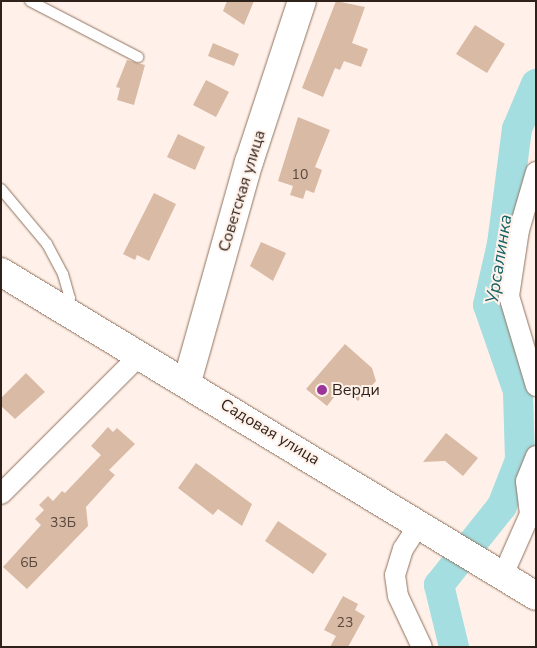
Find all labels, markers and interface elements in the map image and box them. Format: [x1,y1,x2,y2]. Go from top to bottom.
street label: Советская улица [214,128,270,254]
house number: 10 [292,167,308,183]
water label: Урсалинка [481,213,517,305]
place label: Верди [332,380,380,400]
marker: Верди [316,384,328,396]
street label: Садовая улица [217,395,323,469]
house number: 33Б [50,515,76,531]
house number: 6Б [20,555,38,571]
house number: 23 [337,615,353,631]

